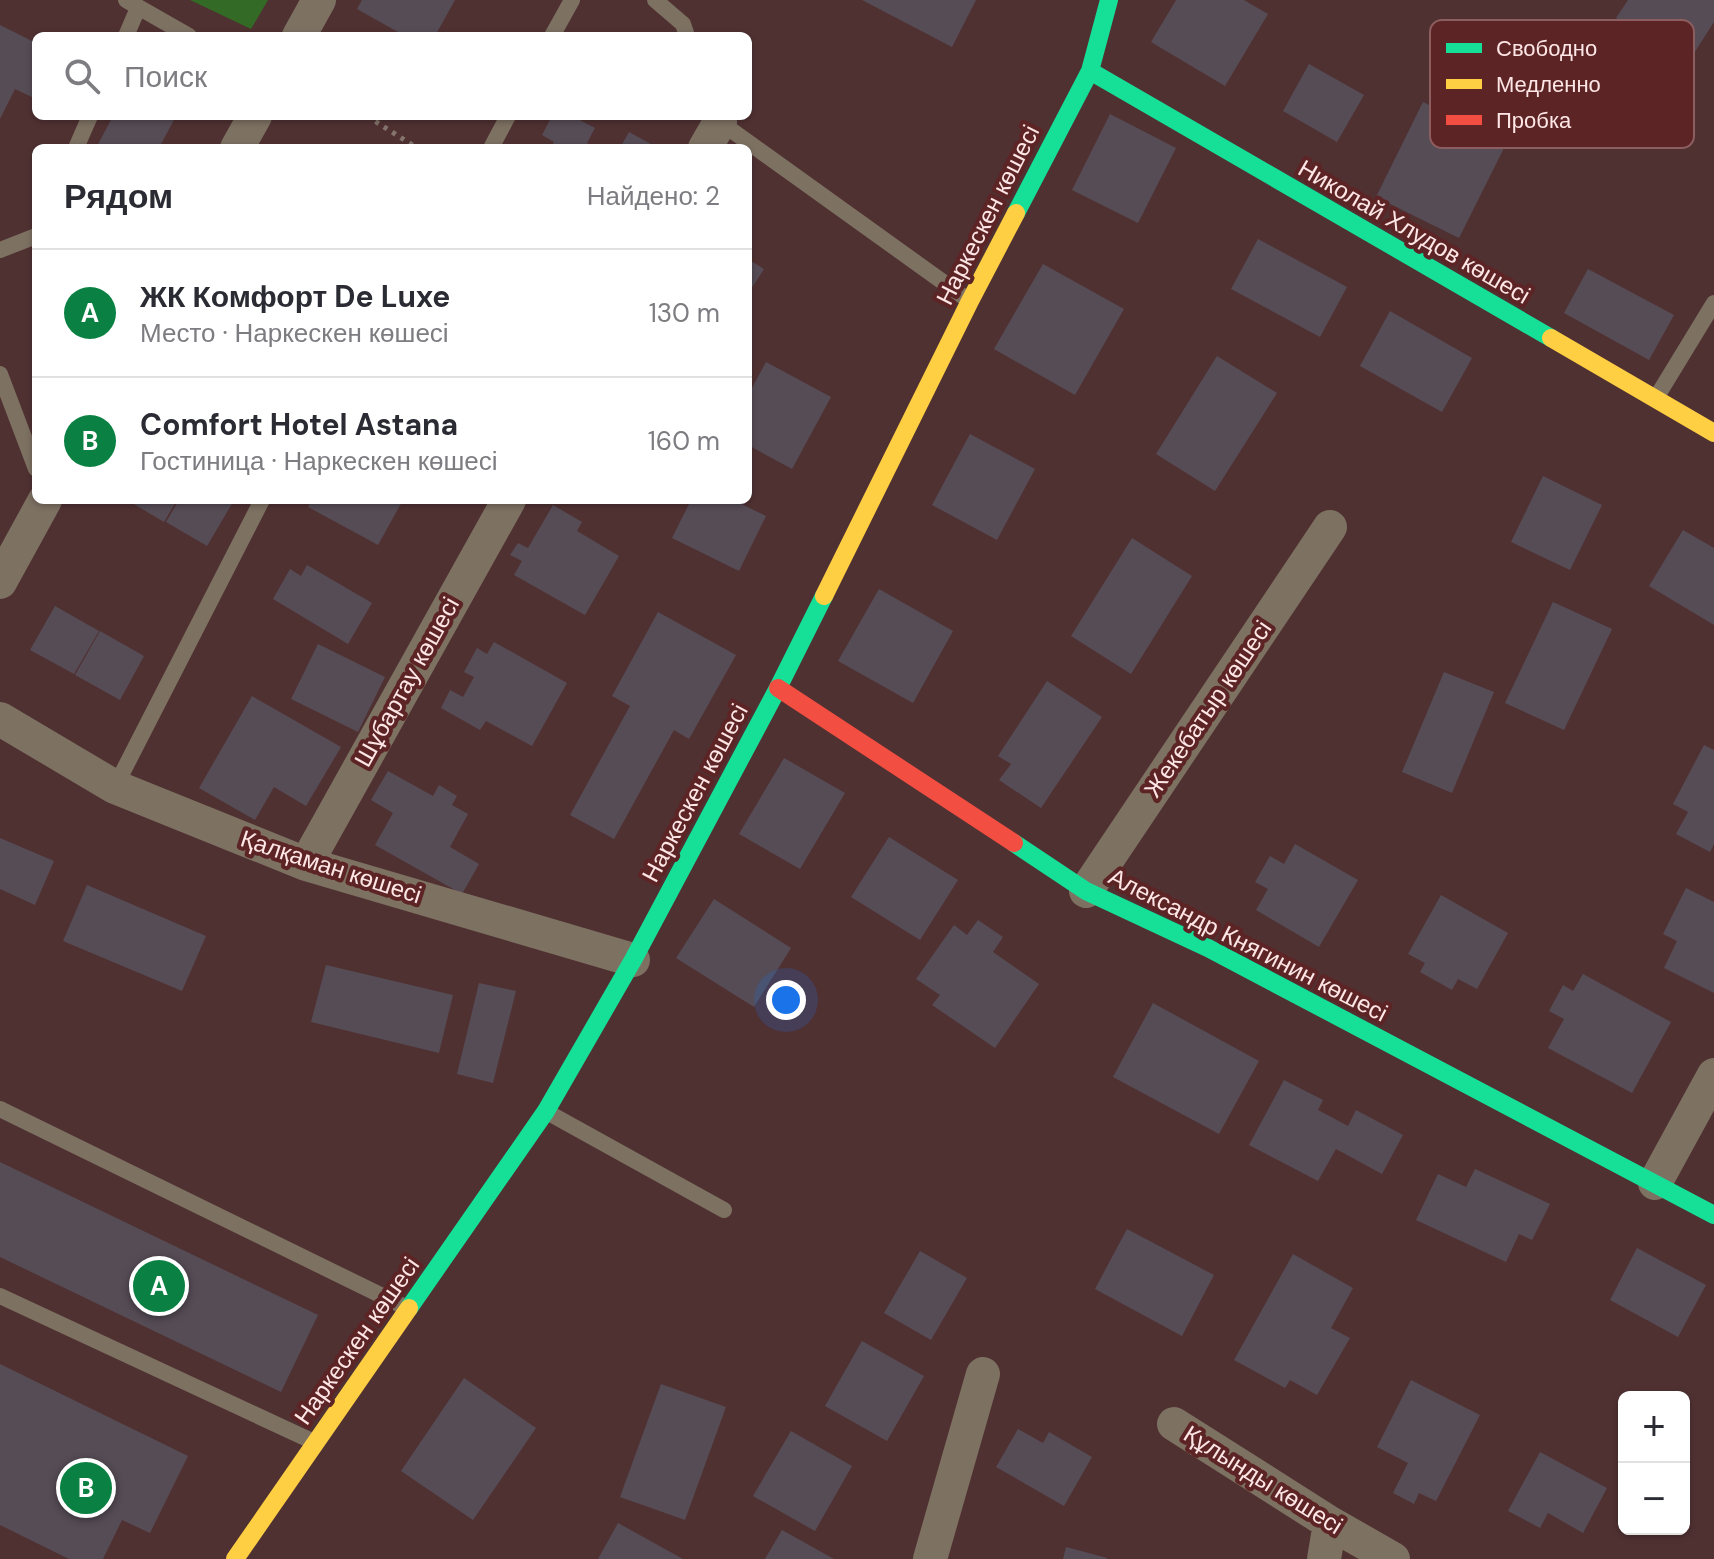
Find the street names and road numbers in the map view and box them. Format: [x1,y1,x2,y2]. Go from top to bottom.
street label: Наркескен көшесі [929,120,1046,310]
street label: Николай Хлудов көшесі [1293,152,1536,311]
street label: Шұбартау көшесі [347,591,466,772]
street label: Жекебатыр көшесі [1137,614,1278,803]
street label: Наркескен көшесі [634,698,755,887]
street label: Қалқаман көшесі [237,823,426,910]
street label: Александр Княгинин көшесі [1104,861,1393,1028]
street label: Наркескен көшесі [287,1251,426,1431]
street label: Құлынды көшесі [1178,1418,1349,1541]

